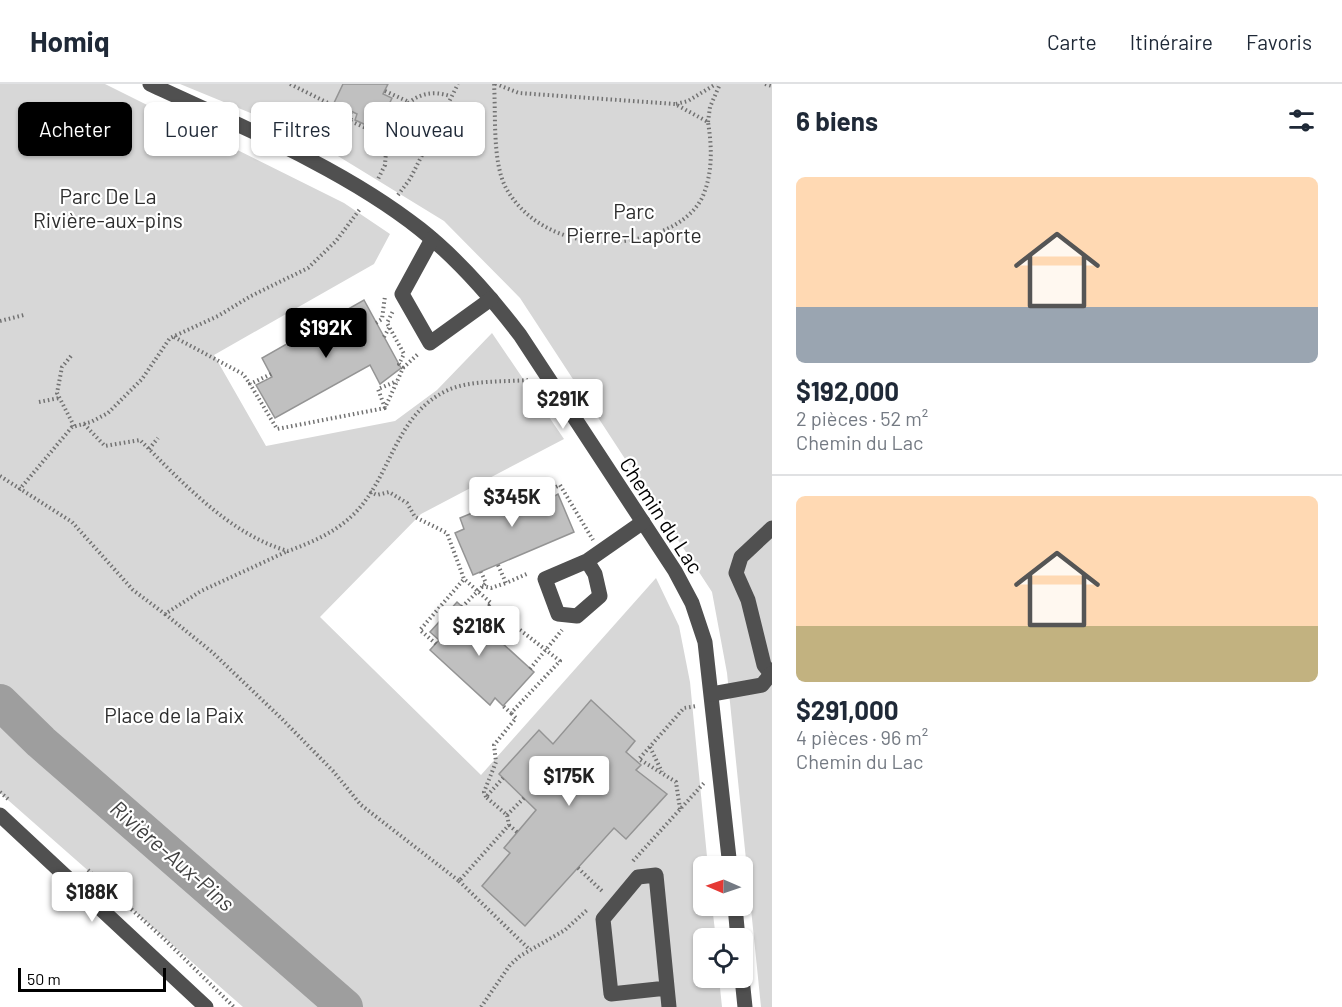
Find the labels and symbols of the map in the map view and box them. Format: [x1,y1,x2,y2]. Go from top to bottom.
park label: Parc De La Rivière-aux-pins [33,183,183,232]
park label: Parc Pierre-Laporte [566,198,702,247]
pin: $192K [284,308,368,359]
pin: $291K [521,379,605,430]
street label: Chemin du Lac [615,452,709,578]
pin: $345K [470,477,554,528]
pin: $218K [437,606,521,657]
park label: Place de la Paix [104,702,244,727]
pin: $175K [527,756,611,807]
water label: Rivière-Aux-Pins [106,794,240,916]
north arrow [693,856,753,916]
pin: $188K [50,872,134,923]
scale bar [18,965,166,992]

